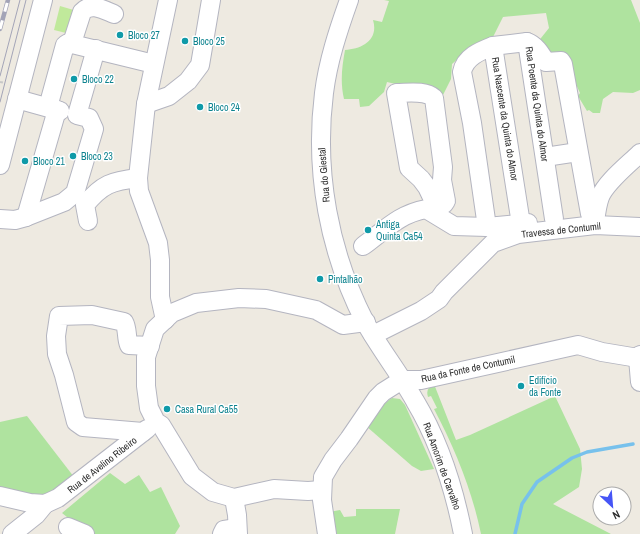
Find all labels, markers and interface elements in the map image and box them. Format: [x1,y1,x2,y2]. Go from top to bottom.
place label: Bloco 27 [128,29,160,42]
marker: Bloco 27 [115,30,125,40]
place label: Bloco 25 [193,35,225,48]
marker: Bloco 25 [180,36,190,46]
street label: Rua Poente da Quinta do Almor [522,46,552,163]
street label: Rua Nascente da Quinta do Almor [489,56,521,182]
place label: Bloco 22 [82,73,114,86]
marker: Bloco 22 [69,74,79,84]
place label: Bloco 24 [208,101,240,114]
marker: Bloco 24 [195,102,205,112]
street label: Rua do Giestal [315,147,333,203]
place label: Bloco 23 [81,150,113,163]
marker: Bloco 23 [68,151,78,161]
place label: Bloco 21 [33,155,65,168]
marker: Bloco 21 [20,156,30,166]
place label: Antiga Quinta Ca54 [375,218,423,243]
street label: Travessa de Contumil [521,219,602,241]
marker: Antiga Quinta Ca54 [363,225,373,235]
place label: Pintalhão [328,273,363,286]
marker: Pintalhão [315,274,325,284]
street label: Rua da Fonte de Contumil [420,353,516,385]
place label: Edifício da Fonte [529,374,561,399]
marker: Edifício da Fonte [516,381,526,391]
place label: Casa Rural Ca55 [175,403,238,416]
marker: Casa Rural Ca55 [162,404,172,414]
street label: Rua Amorim de Carvalho [420,421,464,512]
street label: Rua de Avelino Ribeiro [65,434,140,496]
north arrow [592,486,632,526]
text: N [610,507,622,523]

